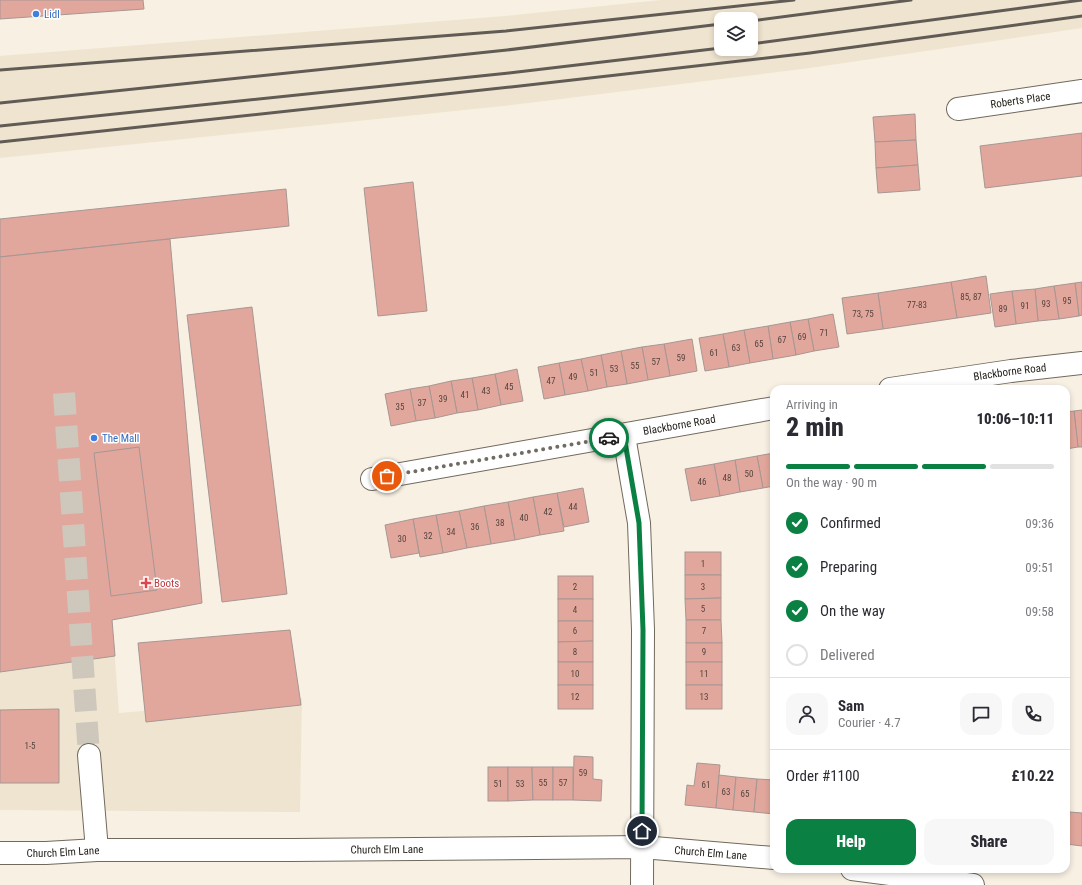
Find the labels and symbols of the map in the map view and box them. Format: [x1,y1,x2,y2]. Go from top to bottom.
place label: Lidl [44,8,60,21]
marker: Lidl [31,9,41,19]
street label: Roberts Place [989,89,1051,111]
house number: 85, 87 [960,292,982,302]
house number: 95 [1063,296,1072,306]
house number: 93 [1042,299,1050,309]
house number: 77-83 [907,300,927,310]
house number: 91 [1021,301,1029,311]
house number: 89 [999,304,1007,314]
house number: 73, 75 [852,309,874,319]
house number: 71 [820,328,828,338]
house number: 69 [798,332,806,342]
house number: 67 [778,335,787,345]
house number: 65 [755,339,764,349]
house number: 63 [732,343,740,353]
house number: 61 [710,348,718,358]
house number: 59 [677,353,685,363]
house number: 57 [652,357,661,367]
house number: 55 [631,361,640,371]
street label: Blackborne Road [972,361,1047,383]
house number: 53 [610,364,618,374]
house number: 51 [590,368,598,378]
house number: 49 [569,372,577,382]
house number: 47 [547,376,556,386]
house number: 45 [505,382,514,392]
house number: 43 [482,386,490,396]
house number: 41 [461,390,469,400]
house number: 39 [439,394,447,404]
house number: 37 [418,398,427,408]
house number: 35 [396,402,405,412]
street label: Blackborne Road [642,412,716,438]
courier [589,418,629,458]
place label: The Mall [102,432,139,445]
marker: The Mall [89,433,99,443]
pin [370,459,404,493]
house number: 50 [745,469,753,479]
house number: 48 [723,473,731,483]
house number: 46 [698,477,706,487]
house number: 44 [569,502,578,512]
house number: 42 [544,507,553,517]
house number: 40 [520,513,528,523]
house number: 38 [496,518,504,528]
house number: 36 [471,522,479,532]
house number: 34 [447,527,456,537]
house number: 32 [424,531,433,541]
house number: 30 [398,534,406,544]
house number: 1 [701,559,705,569]
place label: Boots [154,577,179,590]
marker: Boots [141,578,151,588]
house number: 2 [573,582,578,592]
house number: 3 [701,582,705,592]
house number: 5 [701,604,706,614]
house number: 4 [573,605,578,615]
house number: 6 [573,626,577,636]
house number: 7 [702,626,707,636]
house number: 8 [573,647,577,657]
house number: 9 [702,647,706,657]
house number: 10 [571,669,579,679]
house number: 11 [700,669,708,679]
house number: 12 [571,692,580,702]
house number: 13 [700,692,708,702]
house number: 1-5 [24,741,36,751]
house number: 59 [579,768,587,778]
house number: 55 [539,778,548,788]
house number: 57 [559,778,568,788]
house number: 51 [494,779,502,789]
house number: 53 [516,779,524,789]
house number: 61 [702,780,710,790]
house number: 63 [722,787,730,797]
house number: 65 [741,789,750,799]
pin [625,814,659,848]
street label: Church Elm Lane [350,842,423,856]
street label: Church Elm Lane [27,843,100,860]
street label: Church Elm Lane [674,843,748,862]

